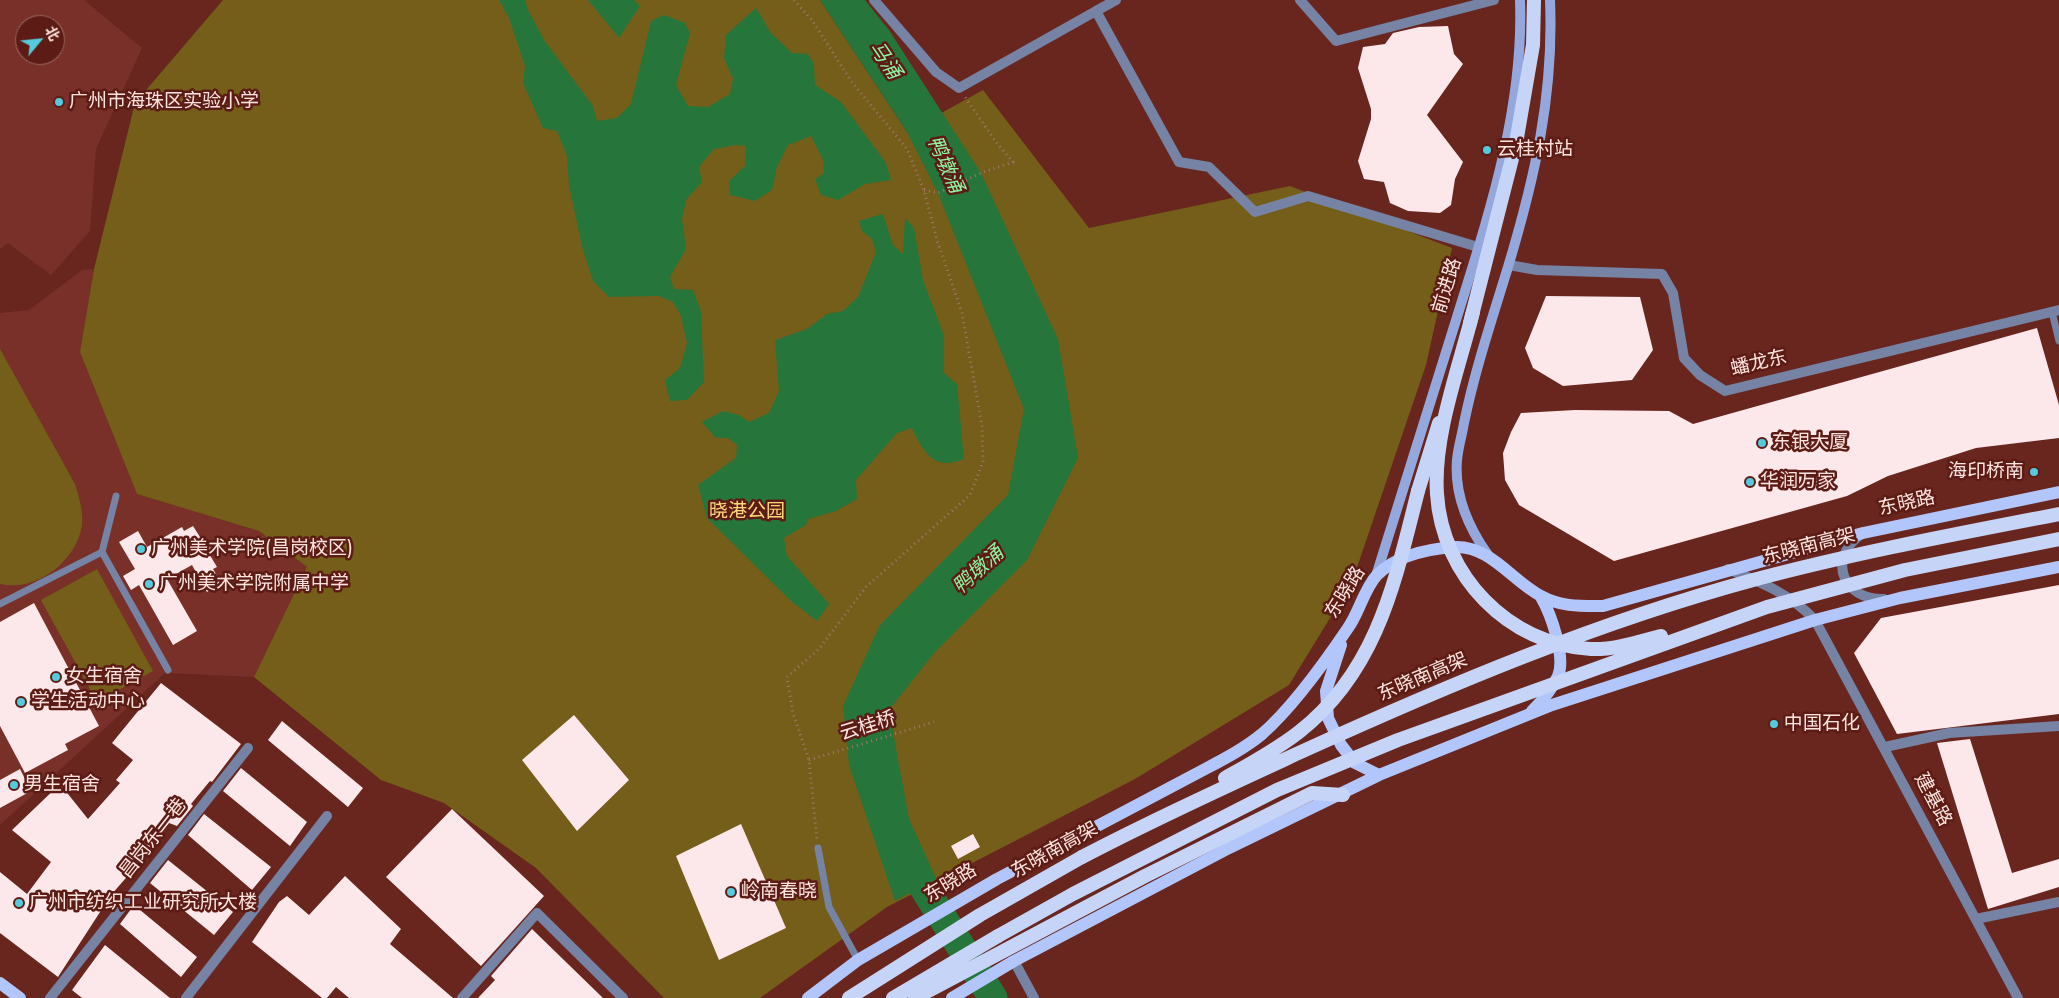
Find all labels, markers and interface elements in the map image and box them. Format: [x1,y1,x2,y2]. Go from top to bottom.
north arrow [15,15,65,65]
text: 北 [40,23,64,44]
water label: 马涌 [863,38,905,84]
place label: 广州市海珠区实验小学 [69,91,259,113]
marker: 广州市海珠区实验小学 [53,96,65,108]
water label: 鸭墩涌 [921,133,967,197]
place label: 云桂村站 [1497,139,1573,161]
marker: 云桂村站 [1481,144,1493,156]
street label: 前进路 [1429,255,1467,317]
street label: 蟠龙东 [1729,346,1789,382]
place label: 东银大厦 [1772,432,1848,454]
marker: 东银大厦 [1756,437,1768,449]
place label: 海印桥南 [1948,461,2024,483]
marker: 海印桥南 [2028,466,2040,478]
place label: 华润万家 [1760,471,1836,493]
marker: 华润万家 [1744,476,1756,488]
street label: 东晓路 [1877,487,1937,521]
park label: 晓港公园 [709,501,785,523]
street label: 东晓南高架 [1760,524,1858,570]
place label: 广州美术学院(昌岗校区) [151,538,353,560]
water label: 鸭墩涌 [949,542,1009,600]
marker: 广州美术学院(昌岗校区) [135,543,147,555]
street label: 东晓路 [1321,563,1371,623]
place label: 广州美术学院附属中学 [159,573,349,595]
marker: 广州美术学院附属中学 [143,578,155,590]
street label: 东晓南高架 [1375,649,1471,707]
place label: 女生宿舍 [66,666,142,688]
marker: 女生宿舍 [50,671,62,683]
place label: 学生活动中心 [31,691,145,713]
marker: 学生活动中心 [15,696,27,708]
street label: 云桂桥 [837,708,899,746]
place label: 中国石化 [1784,713,1860,735]
marker: 中国石化 [1768,718,1780,730]
street label: 建基路 [1909,769,1955,831]
place label: 男生宿舍 [24,774,100,796]
marker: 男生宿舍 [8,779,20,791]
street label: 昌岗东一巷 [116,795,192,883]
street label: 东晓南高架 [1008,818,1102,884]
street label: 东晓路 [921,860,981,908]
place label: 岭南春晓 [741,881,817,903]
marker: 岭南春晓 [725,886,737,898]
place label: 广州市纺织工业研究所大楼 [29,892,257,914]
marker: 广州市纺织工业研究所大楼 [13,897,25,909]

